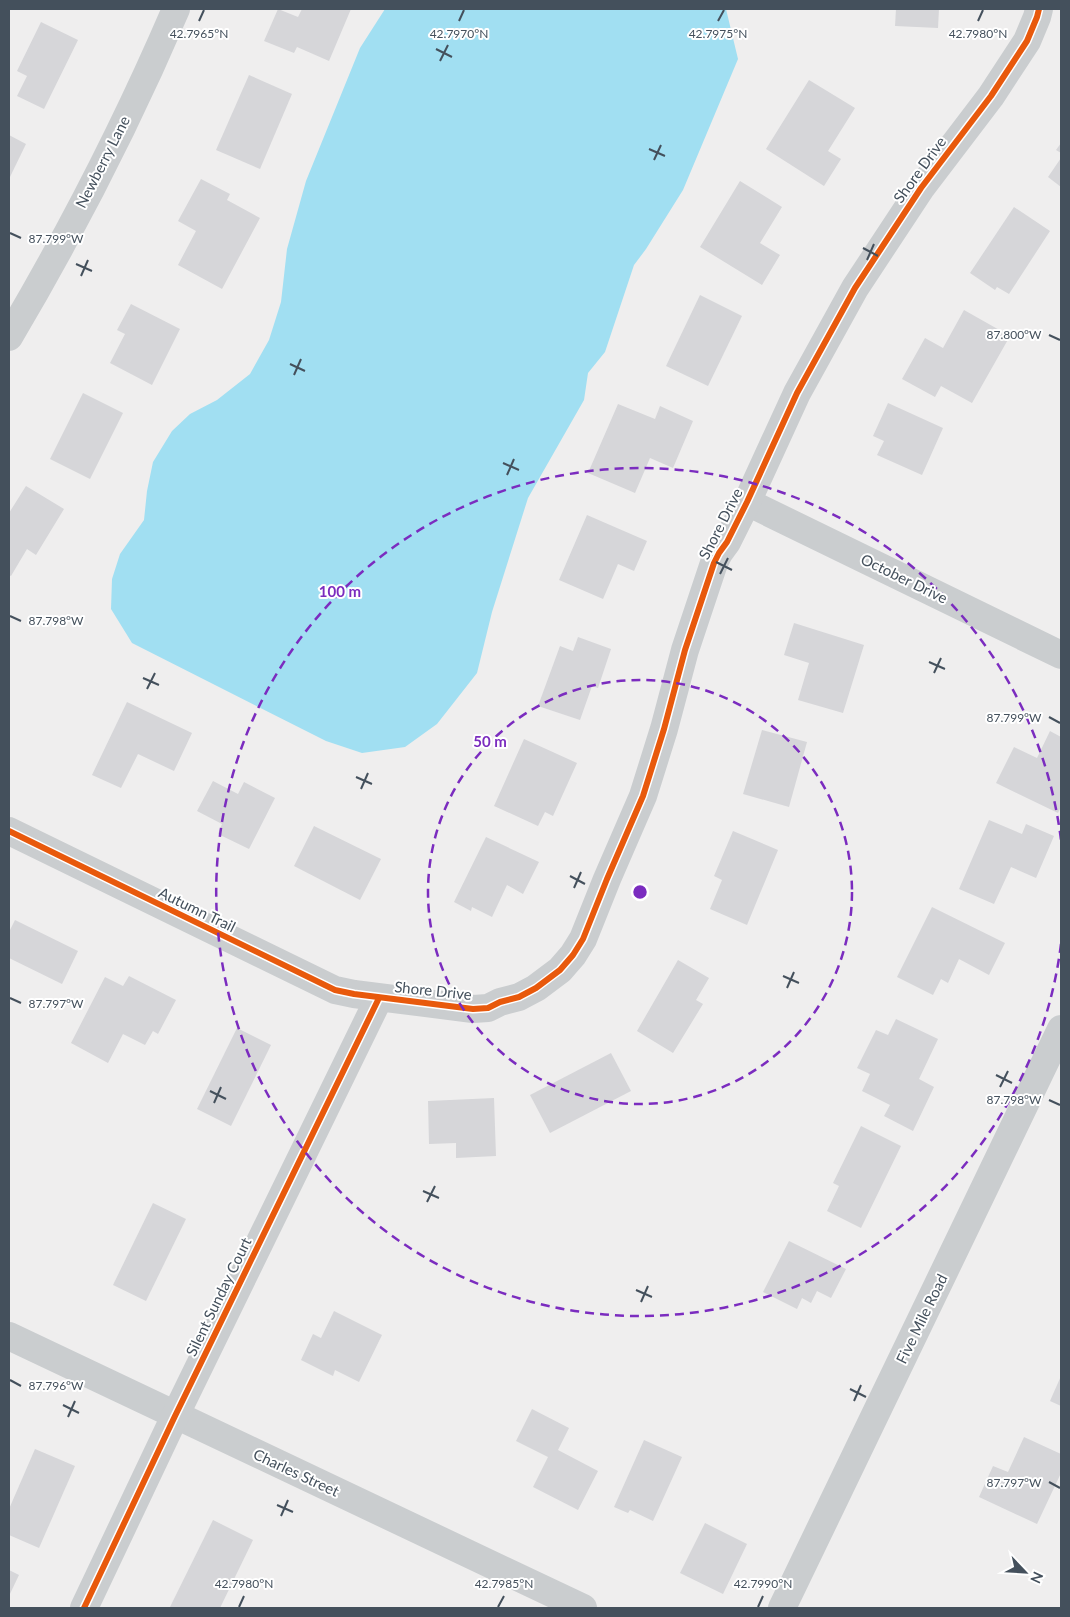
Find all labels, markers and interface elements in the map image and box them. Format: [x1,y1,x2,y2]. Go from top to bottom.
text: 42.7965°N [170,26,228,41]
text: 42.7970°N [430,26,488,41]
text: 42.7975°N [689,26,747,41]
text: 42.7980°N [949,26,1007,41]
street label: Newberry Lane [71,113,133,211]
street label: Shore Drive [889,133,949,206]
text: 87.799°W [28,231,84,246]
text: 87.800°W [986,327,1042,342]
street label: Shore Drive [694,485,746,562]
street label: October Drive [858,549,951,607]
text: 100 m [319,582,361,600]
text: 87.798°W [28,613,84,628]
text: 87.799°W [986,710,1042,725]
text: 50 m [473,732,507,750]
street label: Autumn Trail [156,883,239,935]
centre of rings [631,883,649,901]
street label: Shore Drive [394,977,473,1003]
text: 87.797°W [28,996,84,1011]
text: 87.798°W [986,1092,1042,1107]
street label: Silent Sunday Court [182,1234,255,1359]
street label: Five Mile Road [892,1271,951,1366]
text: 87.796°W [28,1378,84,1393]
street label: Charles Street [251,1444,343,1500]
text: 87.797°W [986,1475,1042,1490]
north arrow [1000,1547,1050,1597]
text: N [1027,1569,1047,1586]
text: 42.7980°N [215,1576,273,1591]
text: 42.7985°N [475,1576,533,1591]
text: 42.7990°N [734,1576,792,1591]

